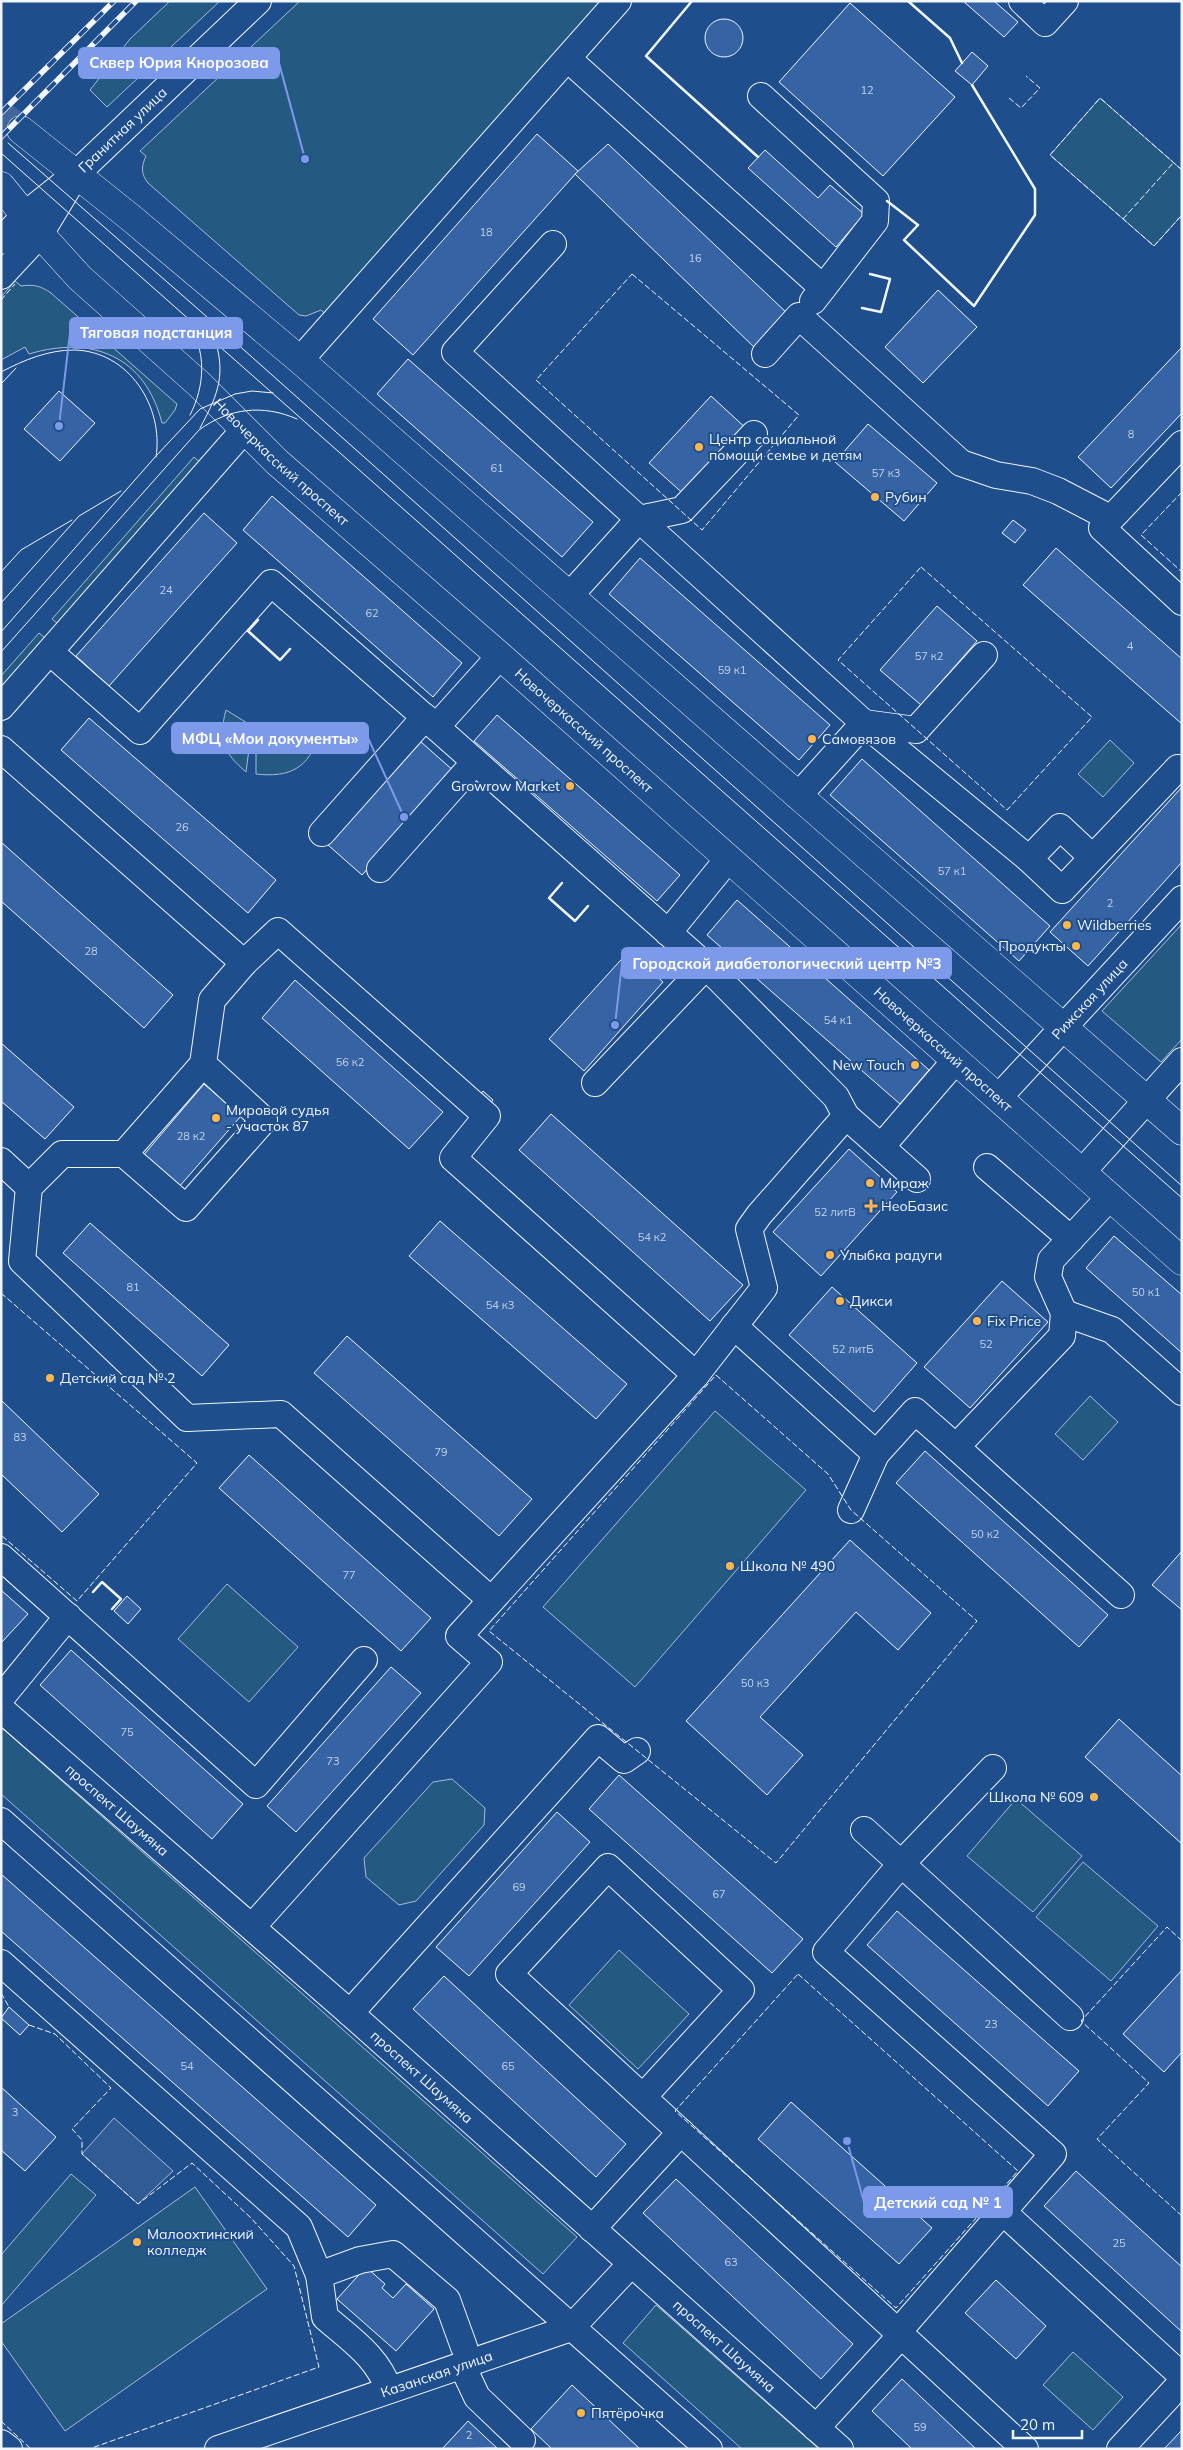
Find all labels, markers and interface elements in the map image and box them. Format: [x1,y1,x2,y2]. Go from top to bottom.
callout: Сквер Юрия Кнорозова [79,48,279,78]
text: Сквер Юрия Кнорозова [89,53,269,72]
street label: Гранитная улица [74,83,171,176]
house number: 12 [860,83,874,97]
house number: 18 [479,225,493,239]
house number: 16 [688,251,702,265]
callout: Тяговая подстанция [70,318,242,348]
text: Тяговая подстанция [80,323,232,342]
street label: Новочеркасский проспект [209,394,353,530]
house number: 8 [1128,427,1135,441]
place label: Центр социальной помощи семье и детям [709,430,862,464]
marker: Центр социальной помощи семье и детям [693,441,705,453]
house number: 61 [490,461,504,475]
house number: 57 к3 [872,466,900,480]
place label: Рубин [885,488,927,506]
marker: Рубин [869,491,881,503]
house number: 24 [159,583,173,597]
house number: 62 [365,606,379,620]
house number: 4 [1127,639,1134,653]
house number: 57 к2 [915,649,944,663]
house number: 59 к1 [718,663,746,677]
street label: Новочеркасский проспект [511,664,658,797]
callout: МФЦ «Мои документы» [172,723,368,753]
text: МФЦ «Мои документы» [182,729,359,748]
place label: Самовязов [822,730,896,748]
marker: Самовязов [806,733,818,745]
place label: Growrow Market [451,777,560,795]
marker: Growrow Market [564,780,576,792]
house number: 26 [175,820,189,834]
house number: 57 к1 [938,864,966,878]
house number: 2 [1107,896,1114,910]
place label: Wildberries [1077,916,1152,934]
marker: Wildberries [1061,919,1073,931]
place label: Продукты [998,937,1066,955]
marker: Продукты [1070,940,1082,952]
house number: 28 [84,944,98,958]
callout: Городской диабетологический центр №3 [622,948,951,978]
text: Городской диабетологический центр №3 [633,954,941,973]
street label: Рижская улица [1048,955,1132,1043]
street label: Новочеркасский проспект [870,983,1017,1116]
house number: 54 к1 [824,1013,852,1027]
house number: 56 к2 [336,1055,365,1069]
place label: New Touch [833,1056,905,1074]
marker: New Touch [909,1059,921,1071]
place label: Мировой судья - участок 87 [226,1101,329,1135]
marker: Мировой судья - участок 87 [210,1112,222,1124]
house number: 28 к2 [177,1129,206,1143]
place label: Мираж [880,1174,929,1192]
marker: Мираж [864,1177,876,1189]
place label: НеоБазис [881,1197,948,1215]
marker: НеоБазис [865,1200,877,1212]
house number: 52 литВ [814,1205,856,1219]
house number: 54 к2 [638,1230,667,1244]
place label: Улыбка радуги [839,1246,942,1264]
marker: Улыбка радуги [824,1249,836,1261]
house number: 81 [126,1280,140,1294]
house number: 50 к1 [1132,1285,1160,1299]
place label: Дикси [850,1292,893,1310]
marker: Дикси [834,1295,846,1307]
house number: 54 к3 [486,1298,514,1312]
place label: Fix Price [987,1312,1041,1330]
marker: Fix Price [971,1315,983,1327]
house number: 52 [979,1337,993,1351]
house number: 52 литБ [832,1342,874,1356]
place label: Детский сад № 2 [60,1369,175,1387]
marker: Детский сад № 2 [44,1372,56,1384]
house number: 83 [13,1430,27,1444]
house number: 79 [434,1445,448,1459]
house number: 50 к2 [971,1527,1000,1541]
place label: Школа № 490 [740,1557,835,1575]
marker: Школа № 490 [724,1560,736,1572]
house number: 77 [342,1568,356,1582]
house number: 50 к3 [741,1676,769,1690]
house number: 75 [120,1725,134,1739]
house number: 73 [326,1754,340,1768]
street label: проспект Шаумяна [62,1760,172,1860]
place label: Школа № 609 [989,1788,1084,1806]
marker: Школа № 609 [1088,1791,1100,1803]
house number: 69 [512,1880,526,1894]
house number: 67 [712,1887,726,1901]
house number: 23 [984,2017,998,2031]
street label: проспект Шаумяна [367,2027,477,2127]
house number: 54 [180,2059,194,2073]
house number: 65 [501,2059,515,2073]
house number: 3 [12,2105,18,2119]
callout: Детский сад № 1 [864,2187,1012,2217]
text: Детский сад № 1 [874,2193,1002,2212]
place label: Малоохтинский колледж [147,2225,254,2259]
marker: Малоохтинский колледж [131,2236,143,2248]
house number: 25 [1112,2236,1126,2250]
house number: 63 [724,2255,738,2269]
street label: проспект Шаумяна [669,2296,779,2396]
street label: Казанская улица [378,2347,495,2402]
place label: Пятёрочка [591,2404,664,2422]
marker: Пятёрочка [575,2407,587,2419]
scale bar [1013,2408,1082,2440]
text: 20 m [1020,2415,1055,2434]
house number: 59 [913,2420,927,2434]
house number: 2 [466,2428,473,2442]

